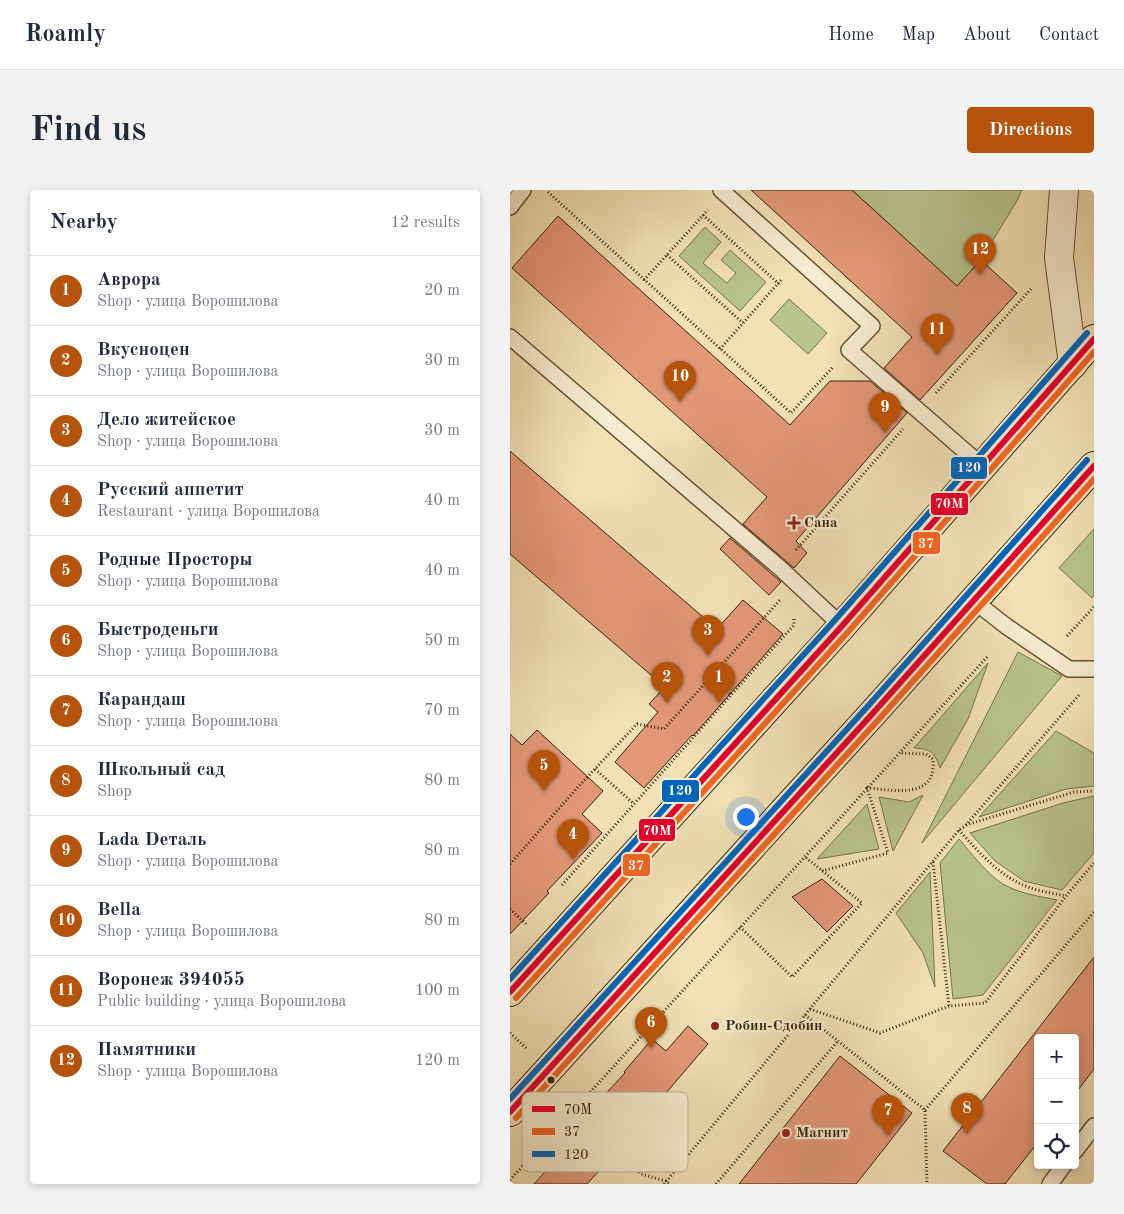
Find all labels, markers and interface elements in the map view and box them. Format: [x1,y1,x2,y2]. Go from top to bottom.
text: Roamly [25,23,106,47]
text: Home [828,26,874,44]
text: Map [902,26,935,44]
text: About [963,26,1011,44]
text: Contact [1039,26,1099,44]
button: Directions [967,107,1094,153]
text: Find us [30,113,146,148]
text: Nearby [50,212,118,233]
text: 12 results [391,215,460,231]
pin: 12 [964,234,996,275]
text: Аврора [97,271,161,290]
text: 1 [61,283,71,299]
text: 20 m [424,283,460,299]
text: Shop · улица Ворошилова [97,294,278,310]
pin: 11 [921,314,953,355]
text: Вкусноцен [97,341,190,360]
text: 2 [61,353,71,369]
text: 30 m [424,353,460,369]
pin: 10 [664,361,696,402]
text: Shop · улица Ворошилова [97,364,278,380]
pin: 9 [869,392,901,433]
text: Дело житейское [97,411,236,430]
text: 3 [61,423,71,439]
text: 30 m [424,423,460,439]
text: Shop · улица Ворошилова [97,434,278,450]
line badge: 120 [950,456,988,480]
text: 120 [957,461,981,475]
text: Русский аппетит [97,481,244,500]
line badge: 70М [930,492,969,516]
text: 4 [61,493,71,509]
text: 40 m [424,493,460,509]
text: 70М [935,497,964,511]
text: Restaurant · улица Ворошилова [97,504,320,520]
place label: Сана [804,516,838,531]
marker: Сана [788,517,800,529]
line badge: 37 [912,531,941,555]
text: 37 [918,537,934,551]
text: Родные Просторы [97,551,253,570]
text: 5 [61,563,71,579]
text: 40 m [424,563,460,579]
text: Shop · улица Ворошилова [97,574,278,590]
pin: 3 [692,615,724,656]
text: Быстроденьги [97,621,219,640]
text: 6 [61,633,71,649]
text: 50 m [424,633,460,649]
text: Shop · улица Ворошилова [97,644,278,660]
pin: 2 [651,662,683,703]
pin: 1 [703,662,735,703]
text: Карандаш [97,691,186,710]
text: 7 [61,703,71,719]
text: 70 m [424,703,460,719]
text: Shop · улица Ворошилова [97,714,278,730]
pin: 5 [528,750,560,791]
text: Школьный сад [97,761,225,780]
text: 8 [61,773,71,789]
text: 80 m [424,773,460,789]
line badge: 120 [661,779,700,803]
text: Shop [97,784,132,800]
text: 120 [668,784,692,798]
your location [733,804,759,830]
line badge: 70М [638,818,676,842]
pin: 4 [557,819,589,860]
text: 70М [643,824,672,838]
text: Lada Dеталь [97,831,206,850]
text: 9 [61,843,71,859]
text: 80 m [424,843,460,859]
line badge: 37 [622,853,651,877]
text: Shop · улица Ворошилова [97,854,278,870]
text: 37 [628,859,644,873]
text: Bella [97,901,141,920]
text: 10 [57,913,75,929]
text: 80 m [424,913,460,929]
text: Shop · улица Ворошилова [97,924,278,940]
text: Воронеж 394055 [97,971,245,990]
text: 11 [57,983,75,999]
text: 100 m [415,983,460,999]
text: Public building · улица Ворошилова [97,994,346,1010]
pin: 6 [635,1007,667,1048]
place label: Робин-Сдобин [725,1019,823,1034]
marker: Робин-Сдобин [709,1020,721,1032]
map controls [1034,1034,1079,1169]
button: + [1034,1034,1079,1079]
text: Памятники [97,1041,196,1060]
text: 12 [57,1053,75,1069]
text: 120 m [415,1053,460,1069]
text: Shop · улица Ворошилова [97,1064,278,1080]
unlabelled marker [546,1075,556,1085]
button: − [1034,1079,1079,1124]
legend [522,1092,688,1172]
pin: 8 [951,1093,983,1134]
pin: 7 [872,1095,904,1136]
text: 70М [564,1103,592,1117]
button: locate [1034,1124,1079,1169]
text: 37 [564,1125,580,1139]
place label: Магнит [796,1126,848,1141]
marker: Магнит [780,1127,792,1139]
text: 120 [564,1148,588,1162]

